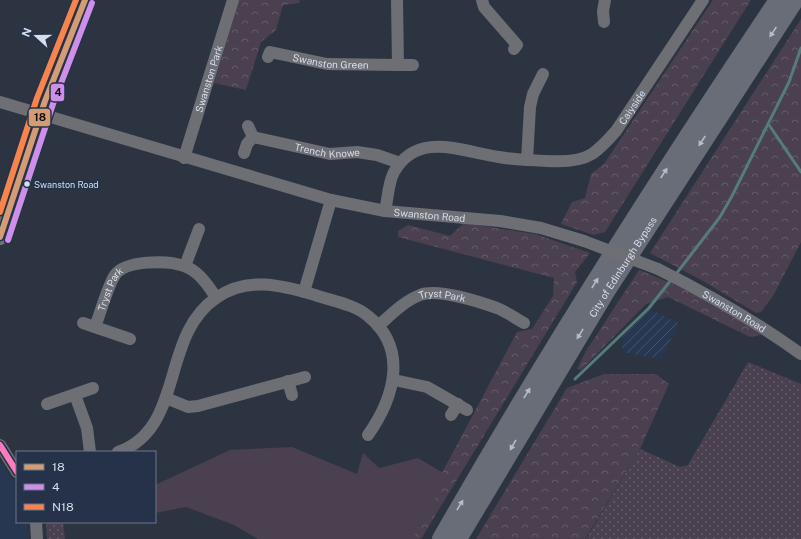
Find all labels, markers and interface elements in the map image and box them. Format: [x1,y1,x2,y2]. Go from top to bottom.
north arrow [16,16,56,56]
text: N [20,26,34,39]
one-way arrow [769,27,777,38]
street label: Swanston Park [193,43,225,114]
street label: Swanston Green [292,51,369,71]
line badge: 4 [50,83,65,102]
text: 4 [54,86,62,98]
street label: Caiyside [616,87,648,127]
line badge: 18 [28,108,51,127]
text: 18 [34,111,46,123]
one-way arrow [698,136,706,146]
street label: Trench Knowe [294,140,361,160]
one-way arrow [660,167,668,178]
marker: Swanston Road [22,179,32,189]
place label: Swanston Road [34,179,99,190]
street label: Swanston Road [393,206,466,224]
street label: City of Edinburgh Bypass [586,214,659,319]
street label: Tryst Park [95,264,125,313]
one-way arrow [591,277,598,289]
street label: Tryst Park [417,287,467,304]
street label: Swanston Road [700,287,768,335]
one-way arrow [576,329,584,339]
one-way arrow [523,387,530,399]
one-way arrow [509,439,516,451]
legend [16,451,156,523]
text: 18 [52,460,65,474]
text: 4 [52,480,60,494]
one-way arrow [457,499,464,511]
text: N18 [52,500,74,514]

